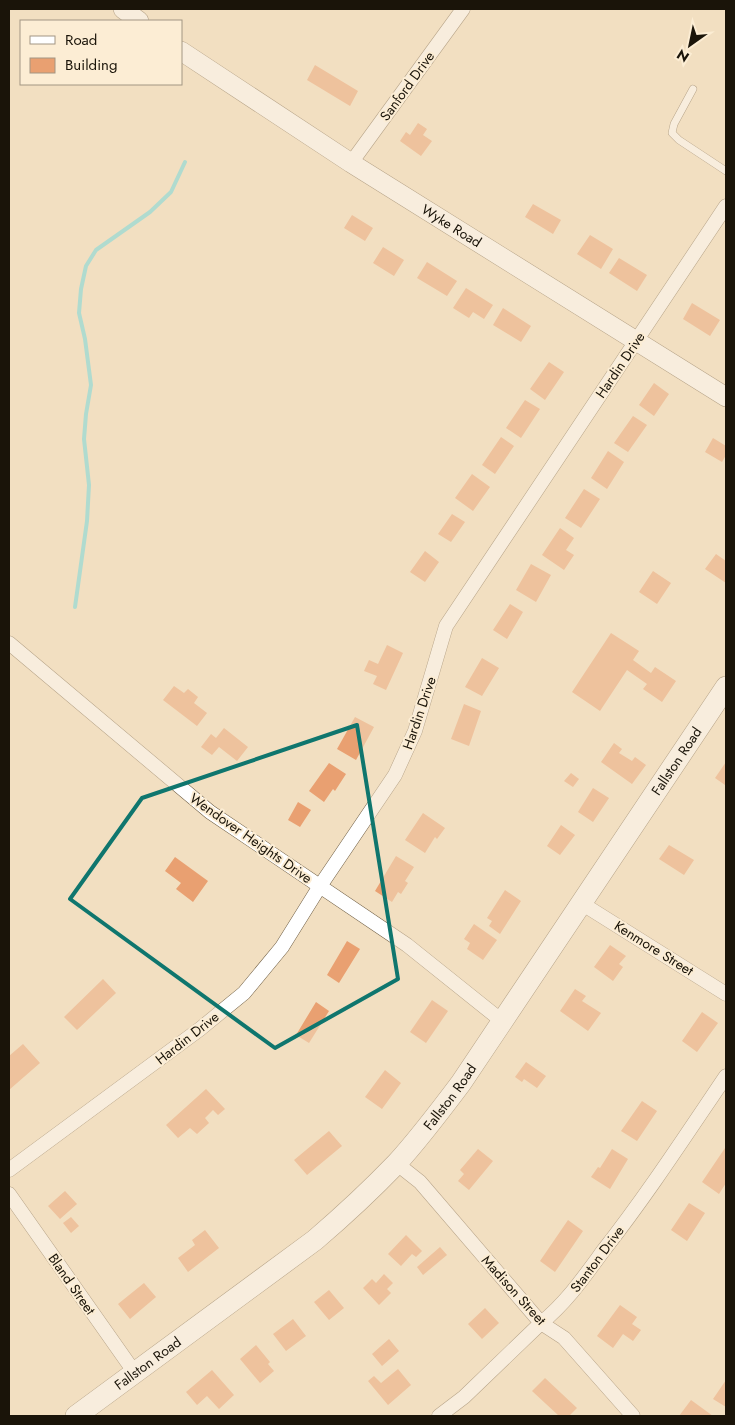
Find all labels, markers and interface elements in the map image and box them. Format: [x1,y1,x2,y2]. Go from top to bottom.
legend [20,20,182,85]
north arrow [665,20,715,70]
text: Road [65,29,97,51]
text: N [673,44,693,67]
street label: Sanford Drive [375,47,439,125]
text: Building [65,54,117,76]
street label: Wyke Road [417,199,485,252]
street label: Hardin Drive [591,328,649,402]
street label: Hardin Drive [397,674,441,752]
street label: Fallston Road [646,723,706,799]
street label: Wendover Heights Drive [186,788,316,888]
street label: Kenmore Street [611,916,698,981]
street label: Hardin Drive [151,1007,223,1069]
street label: Fallston Road [419,1060,481,1134]
street label: Stanton Drive [565,1222,629,1296]
street label: Bland Street [44,1249,101,1319]
street label: Madison Street [477,1251,551,1330]
street label: Fallston Road [110,1332,185,1394]

